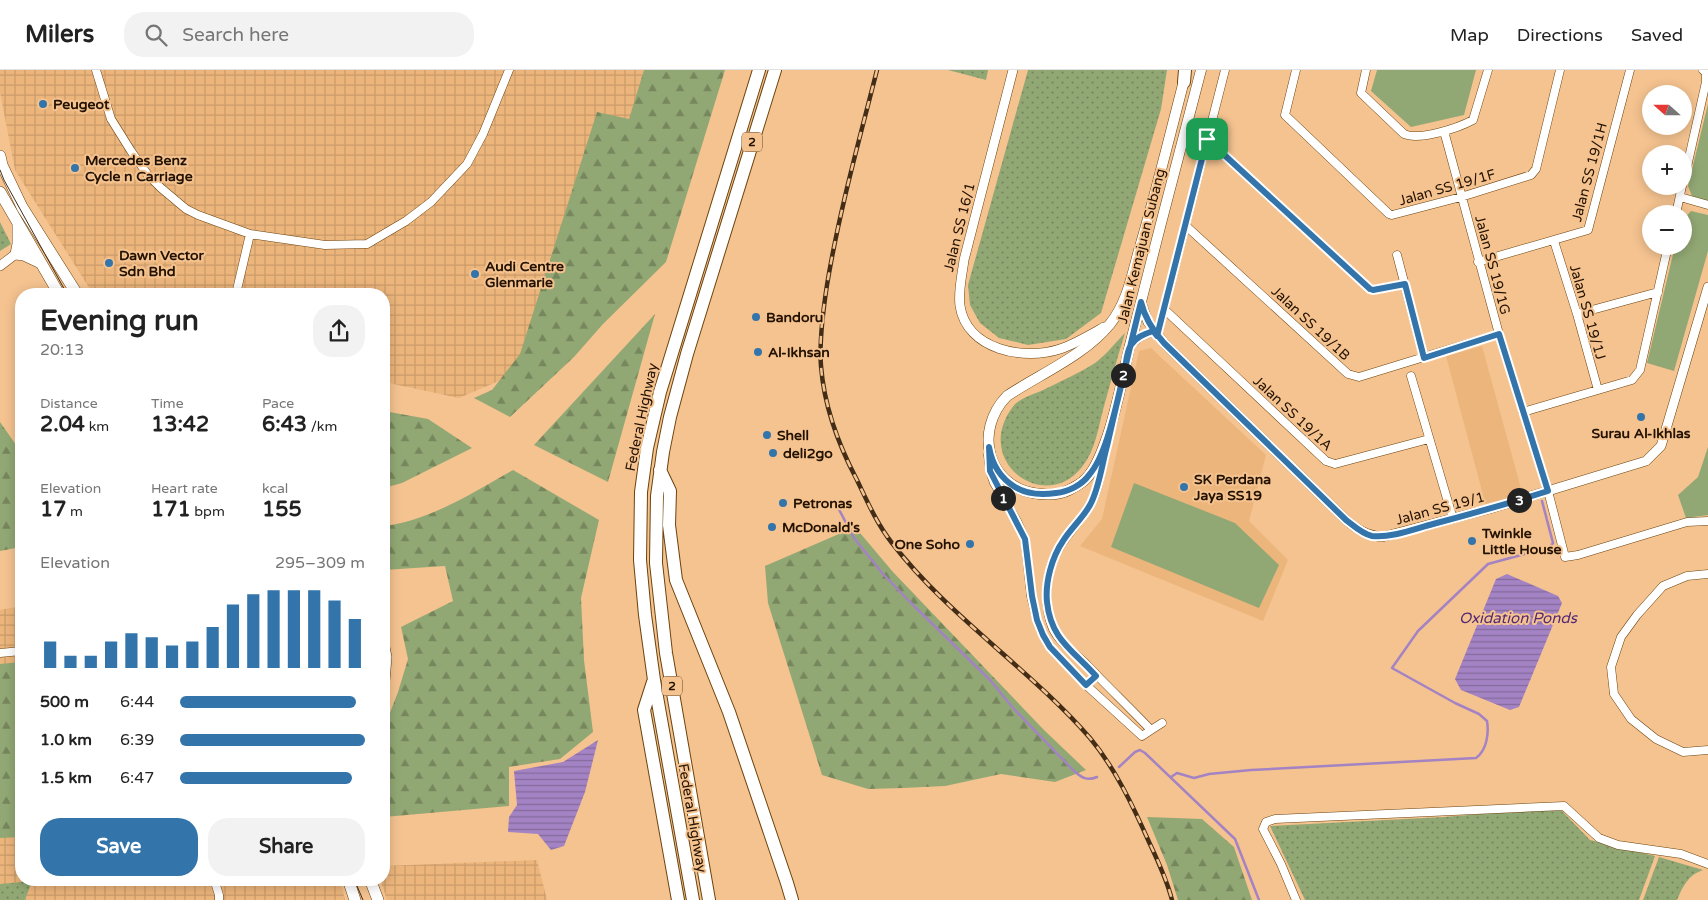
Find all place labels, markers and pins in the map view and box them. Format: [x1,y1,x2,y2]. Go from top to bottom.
place label: Peugeot [53,96,110,113]
marker: Peugeot [37,98,49,110]
pin [1186,118,1228,160]
place label: Mercedes Benz Cycle n Carriage [85,152,193,185]
marker: Mercedes Benz Cycle n Carriage [69,162,81,174]
place label: Dawn Vector Sdn Bhd [119,247,204,280]
marker: Dawn Vector Sdn Bhd [103,257,115,269]
place label: Audi Centre Glenmarie [485,258,564,291]
marker: Audi Centre Glenmarie [469,268,481,280]
place label: Bandoru [766,309,823,326]
marker: Bandoru [750,311,762,323]
place label: Al-Ikhsan [768,344,830,361]
marker: Al-Ikhsan [752,346,764,358]
pin: 2 [1110,362,1136,388]
marker: Surau Al-Ikhlas [1635,411,1647,423]
place label: Surau Al-Ikhlas [1591,425,1691,442]
place label: Shell [777,427,809,444]
marker: Shell [761,429,773,441]
place label: deli2go [783,445,833,462]
marker: deli2go [767,447,779,459]
place label: SK Perdana Jaya SS19 [1193,471,1271,504]
marker: SK Perdana Jaya SS19 [1178,481,1190,493]
pin: 1 [990,486,1016,510]
pin: 3 [1506,488,1532,512]
place label: Petronas [793,495,853,512]
marker: Petronas [777,497,789,509]
place label: McDonald's [782,519,860,536]
marker: McDonald's [766,521,778,533]
place label: Twinkle Little House [1481,525,1561,558]
marker: Twinkle Little House [1466,535,1478,547]
place label: One Soho [894,536,960,553]
marker: One Soho [964,538,976,550]

